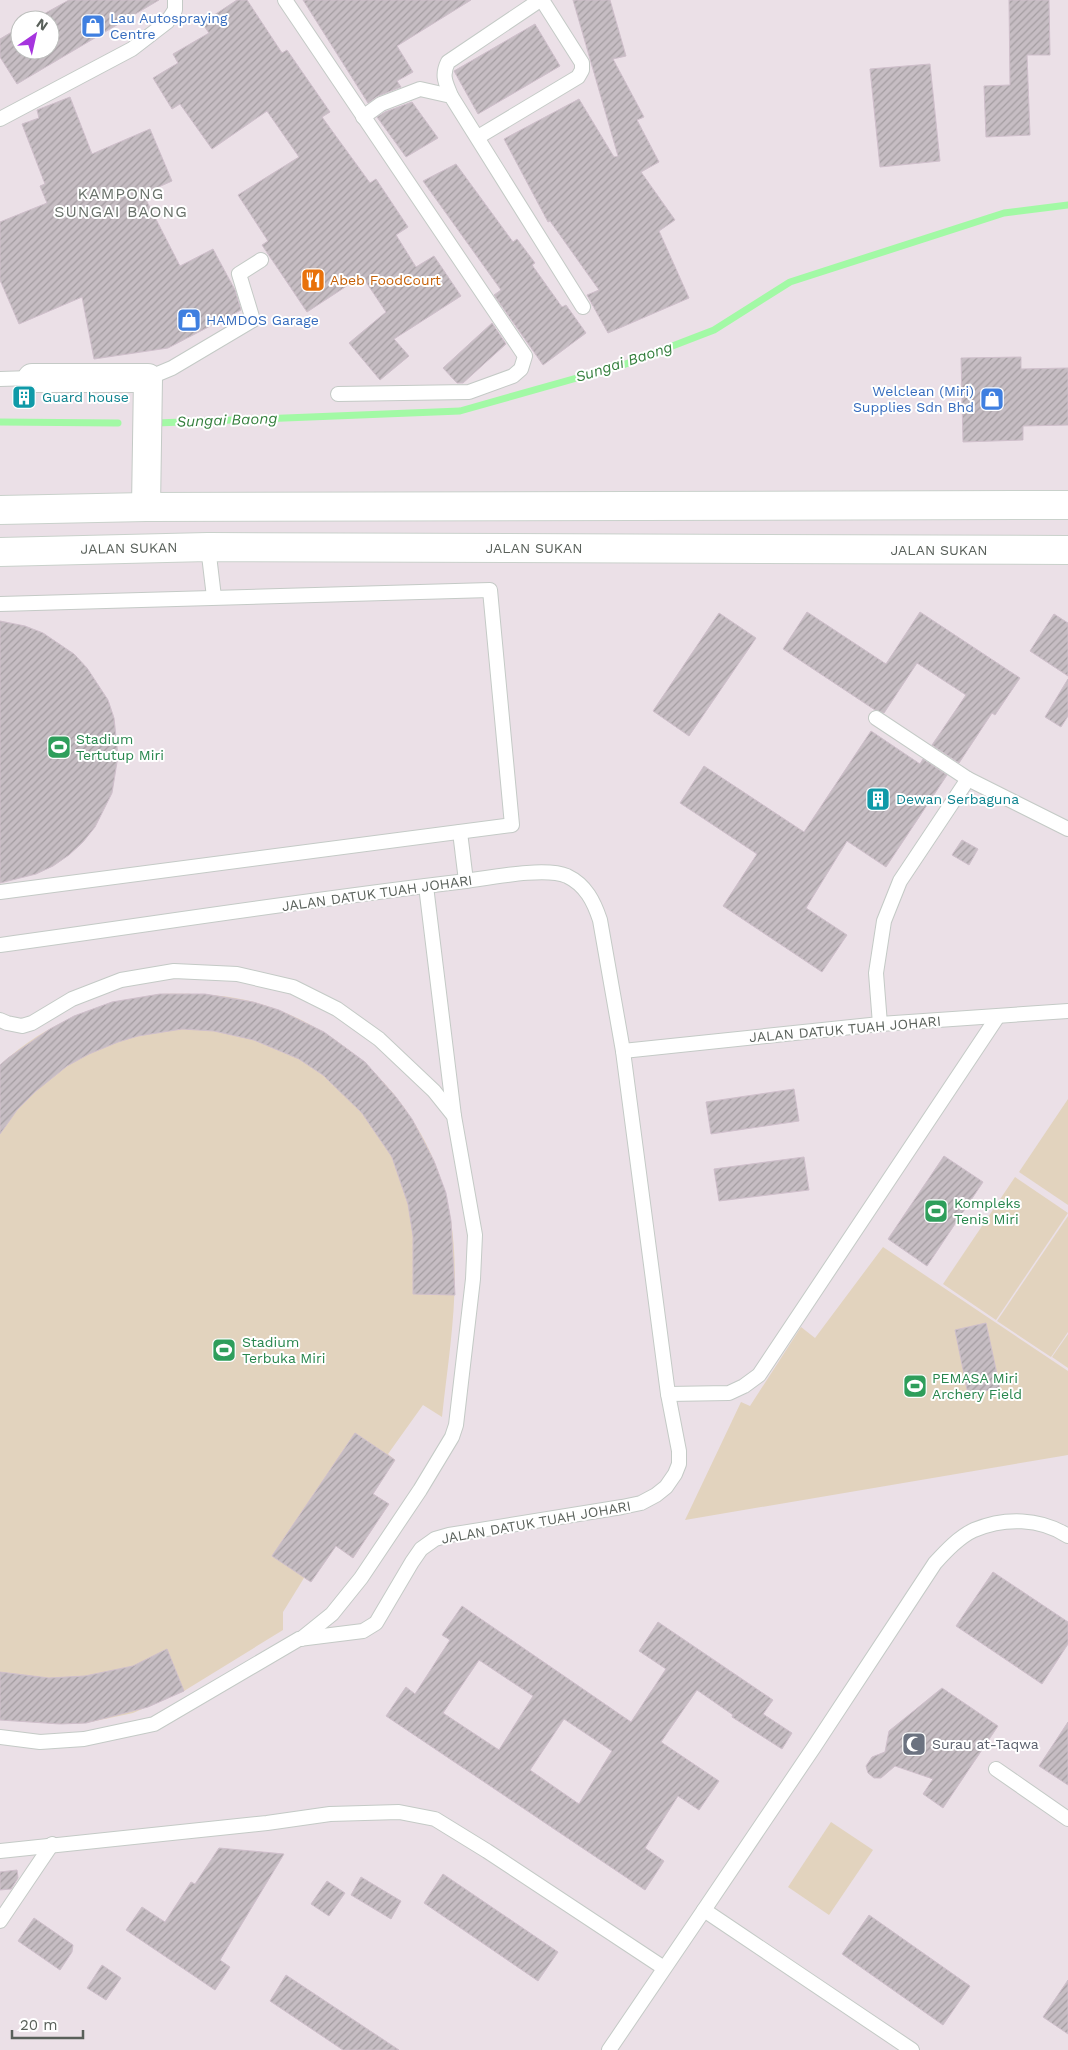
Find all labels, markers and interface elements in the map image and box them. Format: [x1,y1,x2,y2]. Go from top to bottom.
north arrow [10,10,60,60]
place label: Lau Autospraying Centre [110,10,228,42]
shop icon: Lau Autospraying Centre [80,13,106,39]
text: N [33,15,51,34]
district label: KAMPONG SUNGAI BAONG [54,184,188,221]
restaurant icon: Abeb FoodCourt [300,267,326,293]
place label: Abeb FoodCourt [330,272,441,288]
shop icon: HAMDOS Garage [176,307,202,333]
place label: HAMDOS Garage [206,312,319,328]
water label: Sungai Baong [573,338,675,386]
place label: Welclean (Miri) Supplies Sdn Bhd [853,383,974,415]
building icon: Guard house [11,384,37,410]
shop icon: Welclean (Miri) Supplies Sdn Bhd [979,386,1005,412]
place label: Guard house [42,389,129,405]
water label: Sungai Baong [176,409,278,431]
street label: JALAN SUKAN [80,539,178,557]
street label: JALAN SUKAN [485,540,583,556]
street label: JALAN SUKAN [890,542,988,558]
place label: Stadium Tertutup Miri [76,731,164,763]
sports icon: Stadium Tertutup Miri [46,734,72,760]
building icon: Dewan Serbaguna [865,786,891,812]
place label: Dewan Serbaguna [896,791,1019,807]
street label: JALAN DATUK TUAH JOHARI [281,872,473,914]
street label: JALAN DATUK TUAH JOHARI [748,1013,942,1045]
place label: Kompleks Tenis Miri [954,1195,1021,1227]
sports icon: Kompleks Tenis Miri [923,1198,949,1224]
place label: Stadium Terbuka Miri [242,1334,325,1366]
sports icon: Stadium Terbuka Miri [211,1337,237,1363]
place label: PEMASA Miri Archery Field [932,1370,1022,1402]
sports icon: PEMASA Miri Archery Field [902,1373,928,1399]
street label: JALAN DATUK TUAH JOHARI [440,1497,632,1547]
mosque icon: Surau at-Taqwa [901,1731,927,1757]
place label: Surau at-Taqwa [932,1736,1039,1752]
scale bar [12,2008,84,2040]
text: 20 m [20,2016,58,2034]

